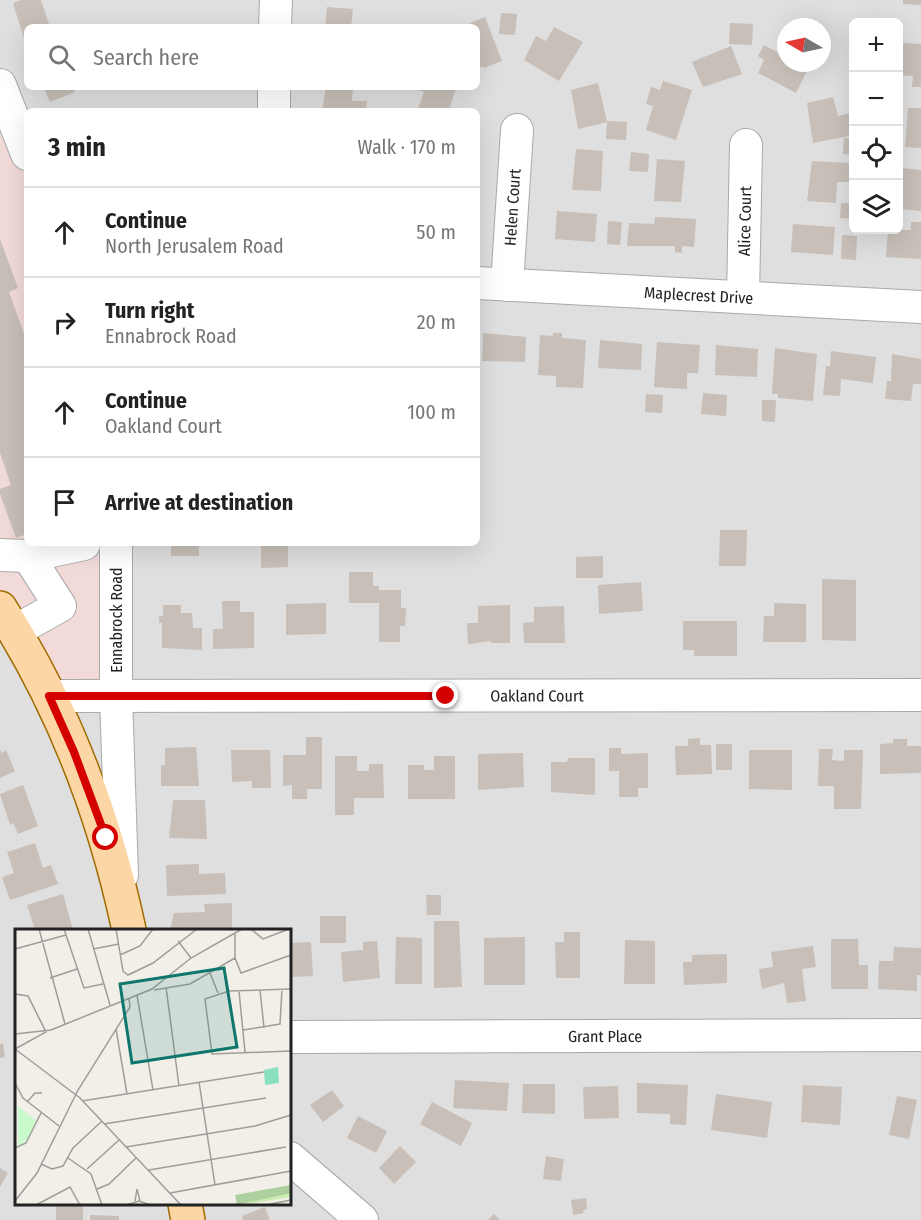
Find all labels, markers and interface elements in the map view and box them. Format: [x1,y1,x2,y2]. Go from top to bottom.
north arrow [777,18,831,72]
map controls [849,18,903,234]
button: + [849,18,903,72]
search box [24,24,480,90]
icon: search [45,41,78,74]
text: Search here [93,44,199,71]
button: − [849,72,903,126]
button: locate [849,126,903,180]
text: 3 min [48,132,106,163]
text: Walk · 170 m [358,135,456,159]
street label: Helen Court [500,167,524,246]
button: layers [849,180,903,234]
street label: Alice Court [734,185,755,256]
text: Continue [105,207,187,234]
icon: ahead [48,216,81,249]
text: 50 m [416,220,456,244]
text: North Jerusalem Road [105,234,284,258]
street label: Maplecrest Drive [644,283,754,307]
text: Turn right [105,297,194,324]
icon: right [48,306,81,339]
text: 20 m [417,310,456,334]
text: Ennabrock Road [105,324,237,348]
text: Continue [105,387,187,414]
icon: ahead [48,396,81,429]
text: 100 m [407,400,456,424]
text: Oakland Court [105,414,222,438]
icon: arrive [48,486,81,519]
text: Arrive at destination [105,489,293,516]
street label: Ennabrock Road [107,567,126,673]
route end [432,682,458,708]
street label: Oakland Court [490,686,584,705]
route start [92,824,118,850]
inset map [15,929,291,1205]
street label: Grant Place [568,1026,642,1046]

